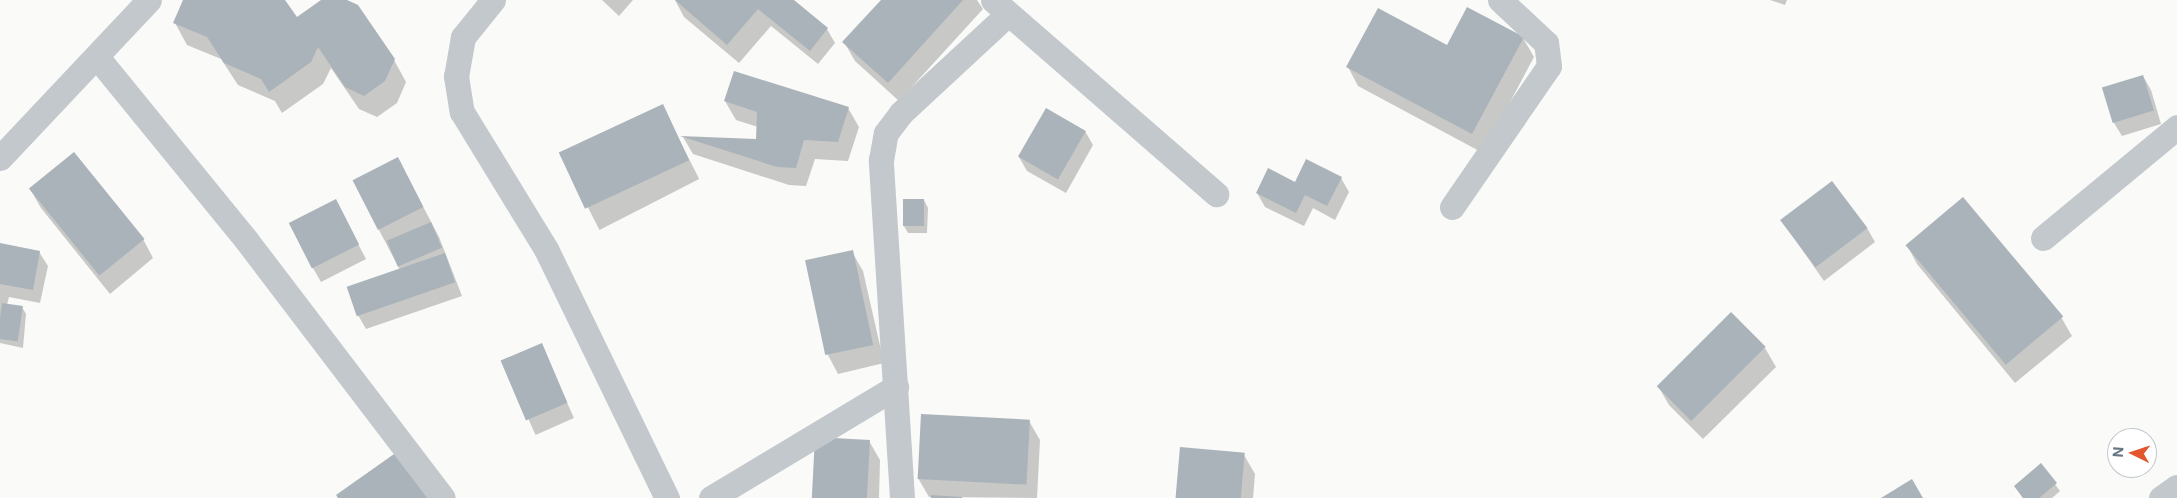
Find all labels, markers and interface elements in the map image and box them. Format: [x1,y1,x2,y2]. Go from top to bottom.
north arrow [2107,428,2157,478]
text: N [2109,446,2126,458]

